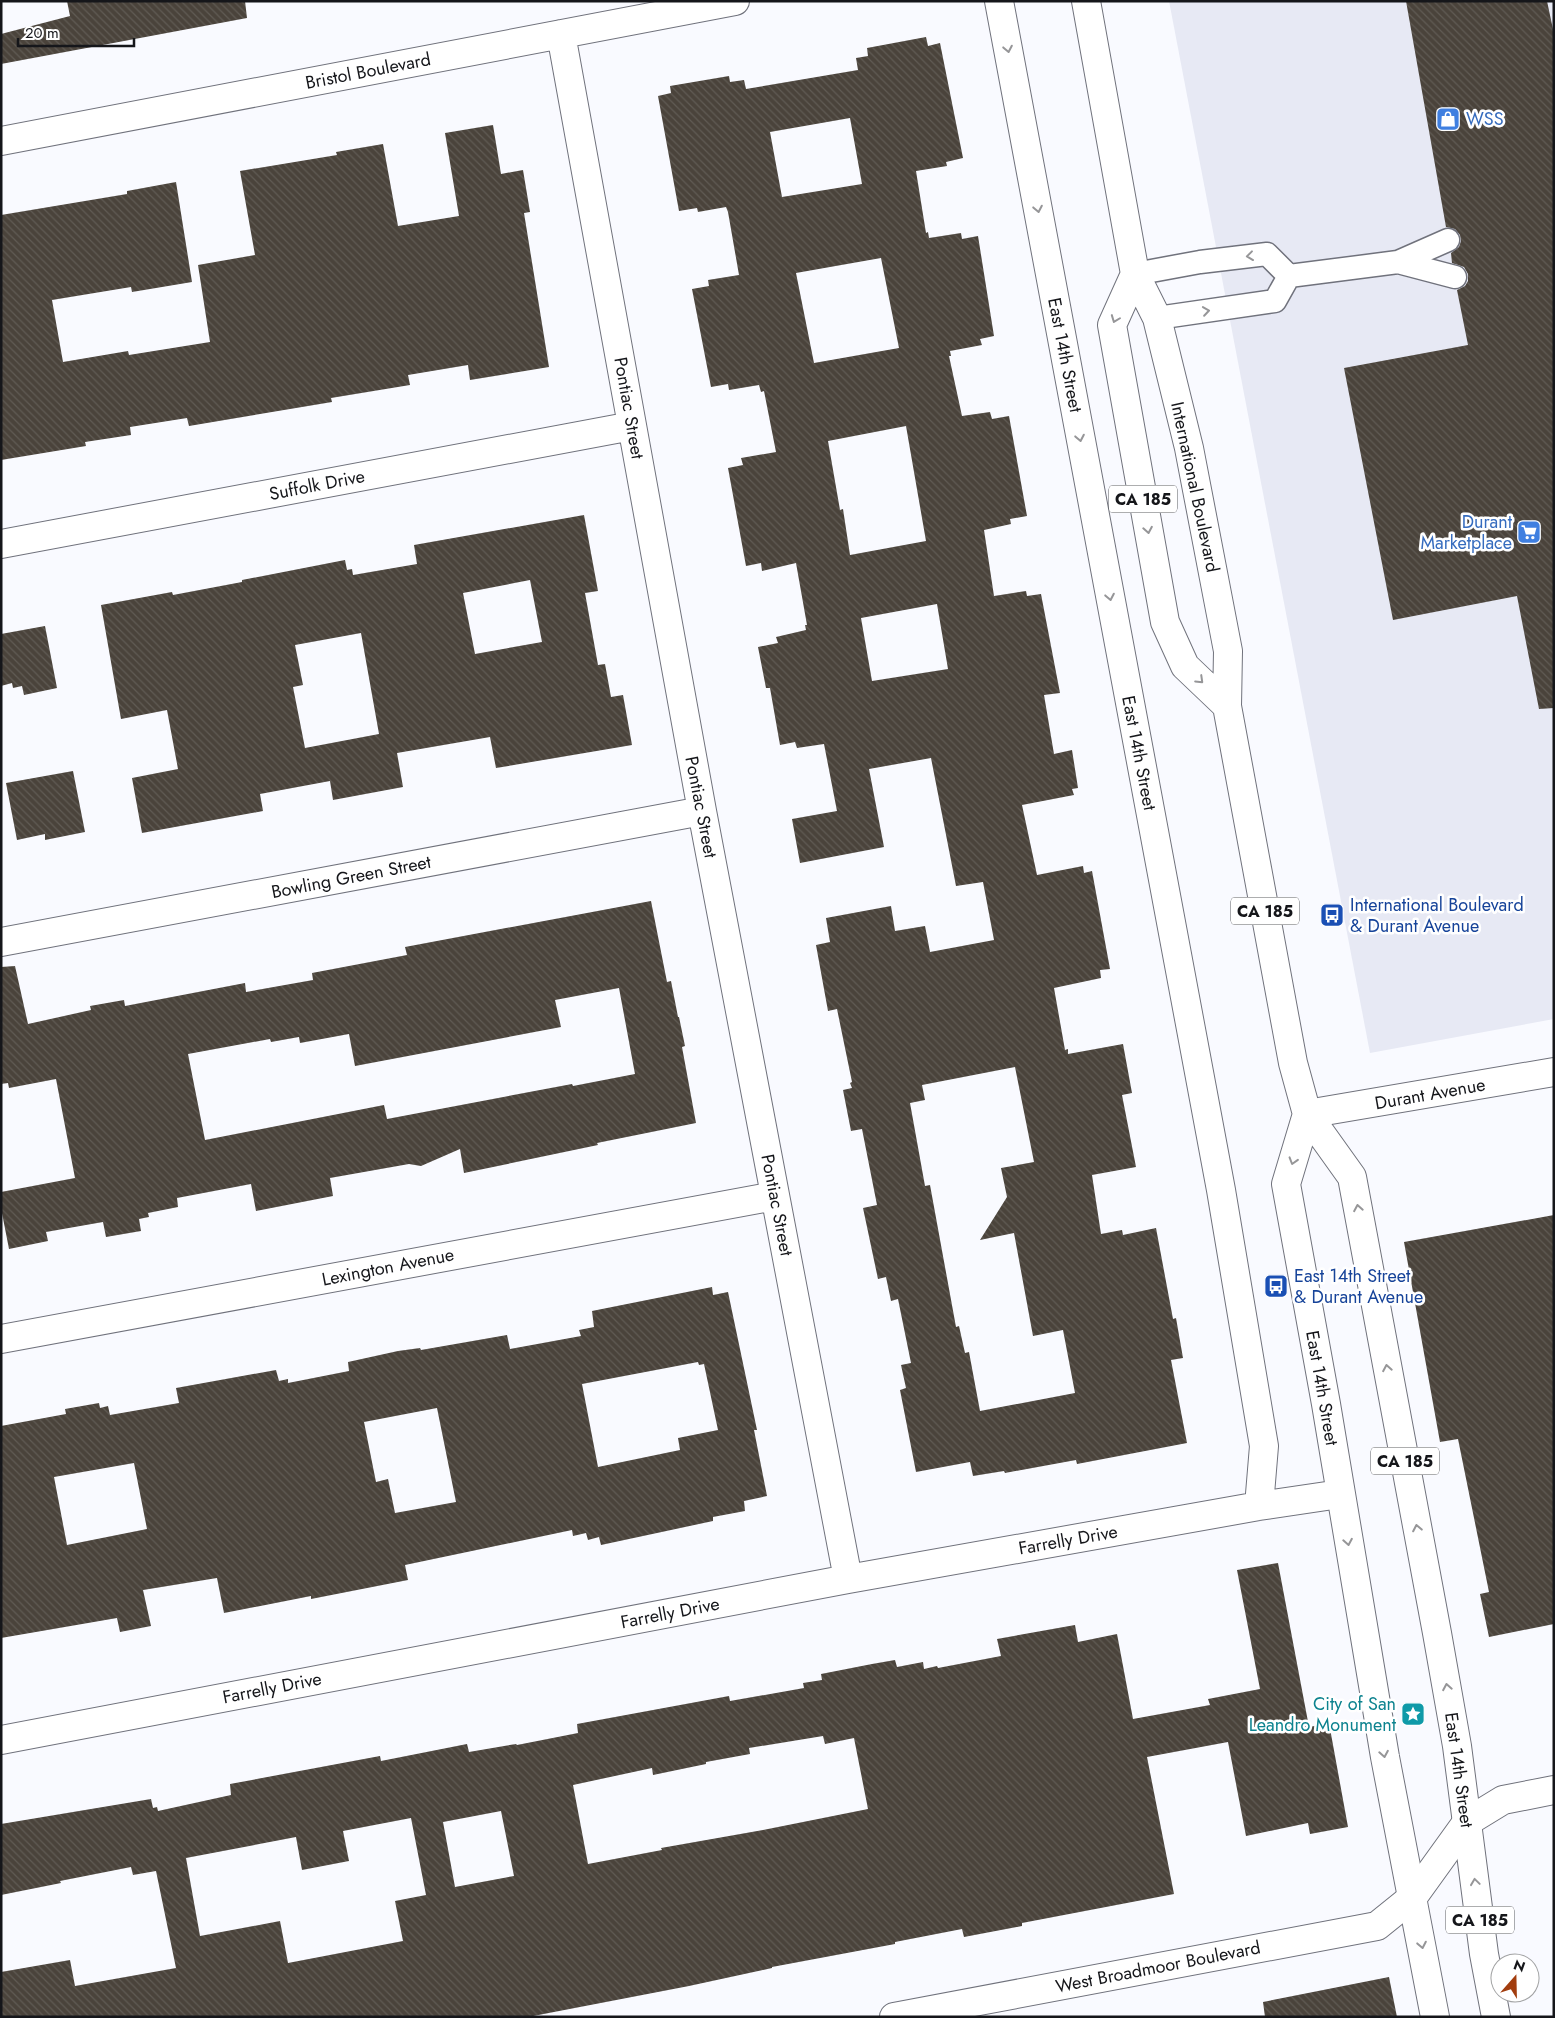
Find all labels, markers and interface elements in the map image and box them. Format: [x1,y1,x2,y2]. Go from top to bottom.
scale bar [18,15,134,47]
text: 20 m [25,22,59,44]
one-way arrow [1003,45,1013,54]
street label: Bristol Boulevard [303,46,433,96]
shop icon: WSS [1435,106,1461,132]
place label: WSS [1466,106,1504,132]
one-way arrow [1032,205,1043,213]
one-way arrow [1246,250,1254,261]
street label: East 14th Street [1041,295,1089,415]
one-way arrow [1202,306,1210,317]
one-way arrow [1111,314,1121,323]
street label: Pontiac Street [607,355,651,462]
street label: International Boulevard [1164,399,1226,575]
one-way arrow [1075,433,1085,442]
street label: Suffolk Drive [267,463,367,507]
road number: CA 185 [1109,486,1177,512]
place label: Durant Marketplace [1420,509,1513,556]
supermarket icon: Durant Marketplace [1516,519,1542,545]
one-way arrow [1143,525,1153,534]
one-way arrow [1105,593,1115,602]
one-way arrow [1194,674,1203,683]
street label: East 14th Street [1115,693,1163,813]
street label: Pontiac Street [678,754,724,861]
street label: Bowling Green Street [269,849,434,905]
place label: International Boulevard & Durant Avenue [1350,892,1524,939]
road number: CA 185 [1231,898,1299,924]
bus stop icon: International Boulevard & Durant Avenue [1319,902,1345,928]
street label: Durant Avenue [1373,1071,1487,1117]
street label: Pontiac Street [754,1152,800,1259]
one-way arrow [1288,1156,1298,1165]
one-way arrow [1353,1204,1363,1213]
street label: Lexington Avenue [320,1241,456,1293]
place label: East 14th Street & Durant Avenue [1294,1263,1423,1310]
bus stop icon: East 14th Street & Durant Avenue [1263,1273,1289,1299]
street label: East 14th Street [1299,1329,1345,1448]
one-way arrow [1383,1364,1393,1372]
road number: CA 185 [1371,1448,1439,1474]
street label: Farrelly Drive [1016,1519,1120,1561]
one-way arrow [1413,1523,1423,1532]
one-way arrow [1342,1538,1352,1547]
street label: Farrelly Drive [618,1591,722,1635]
street label: Farrelly Drive [220,1666,324,1710]
one-way arrow [1442,1683,1452,1692]
place label: City of San Leandro Monument [1249,1691,1397,1738]
place icon: City of San Leandro Monument [1400,1701,1426,1727]
street label: East 14th Street [1438,1711,1480,1830]
one-way arrow [1379,1750,1389,1758]
one-way arrow [1470,1878,1481,1886]
road number: CA 185 [1446,1906,1514,1934]
street label: West Broadmoor Boulevard [1053,1934,1263,2000]
one-way arrow [1416,1940,1427,1949]
north arrow [1490,1953,1540,2003]
text: N [1511,1954,1528,1977]

